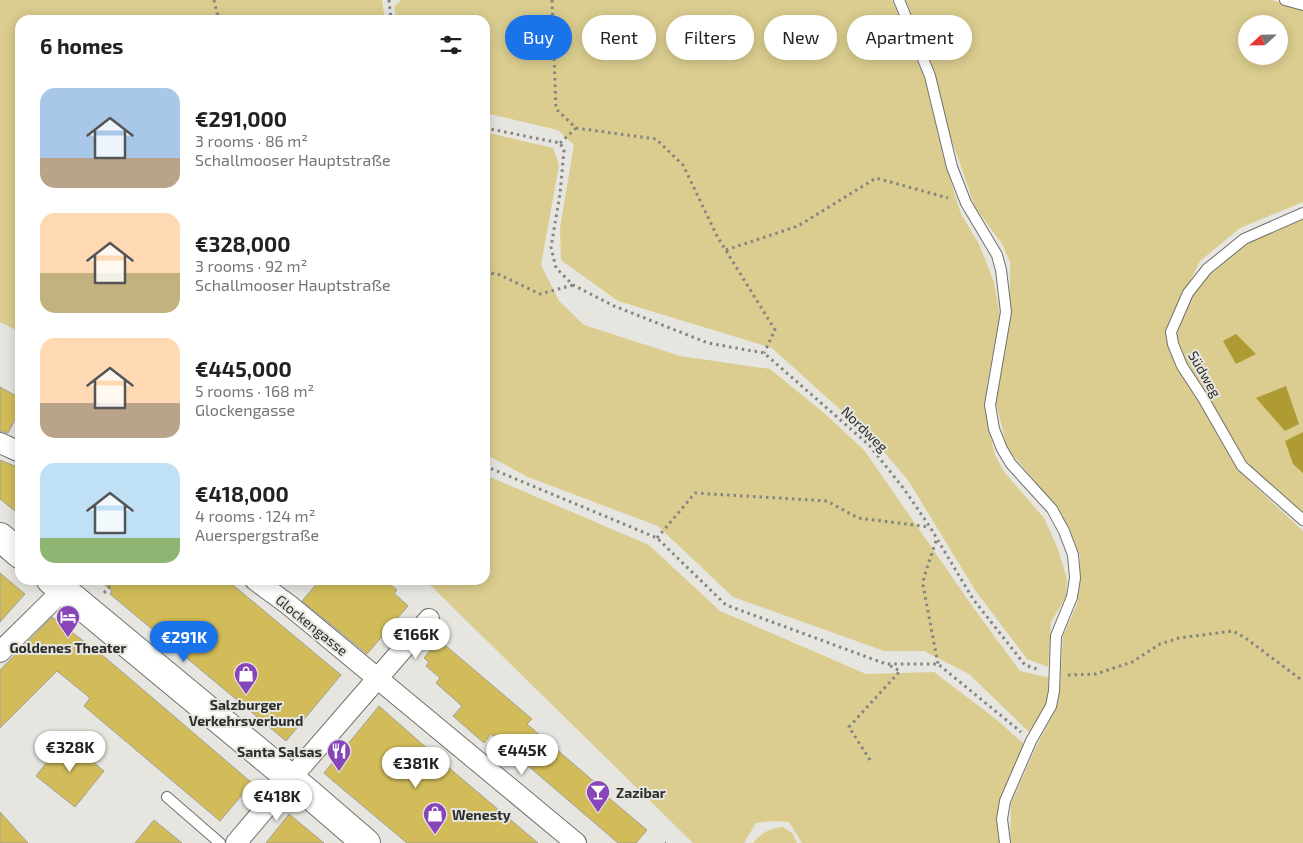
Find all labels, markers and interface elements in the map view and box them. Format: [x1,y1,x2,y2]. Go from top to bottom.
chip: Buy [505,15,572,60]
chip: Rent [582,15,656,60]
chip: Filters [666,15,754,60]
chip: New [764,15,837,60]
chip: Apartment [847,15,972,60]
north arrow [1238,15,1288,65]
map controls [1238,15,1288,65]
icon: filters [437,31,465,59]
text: 6 homes [40,33,123,58]
text: €291,000 [195,106,287,131]
icon: home [80,108,140,168]
text: 3 rooms · 86 m² [195,131,308,150]
text: Schallmooser Hauptstraße [195,150,391,169]
text: €328,000 [195,231,291,256]
icon: home [80,233,140,293]
text: 3 rooms · 92 m² [195,256,307,275]
text: Schallmooser Hauptstraße [195,275,391,294]
street label: Südweg [1185,348,1225,400]
text: €445,000 [195,356,292,381]
icon: home [80,358,140,418]
text: 5 rooms · 168 m² [195,381,314,400]
text: Glockengasse [195,400,295,419]
street label: Nordweg [838,403,892,455]
text: €418,000 [195,481,289,506]
icon: home [80,483,140,543]
text: 4 rooms · 124 m² [195,506,315,525]
text: Auerspergstraße [195,525,319,544]
street label: Glockengasse [273,591,351,659]
hotel icon: Goldenes Theater [55,604,81,638]
pin: €166K [381,618,451,660]
pin: €291K [149,620,219,663]
text: €166K [393,624,439,643]
text: €291K [161,627,207,646]
place label: Goldenes Theater [10,639,126,656]
shop icon: Salzburger Verkehrsverbund [233,661,259,695]
place label: Salzburger Verkehrsverbund [189,696,303,729]
pin: €328K [35,730,105,773]
pin: €445K [487,734,557,776]
text: €328K [46,737,94,756]
restaurant icon: Santa Salsas [326,738,352,772]
text: €445K [497,740,547,759]
place label: Santa Salsas [237,743,322,760]
pin: €381K [381,746,451,789]
text: €381K [393,753,439,772]
bar icon: Zazibar [585,779,611,813]
pin: €418K [242,780,312,822]
place label: Zazibar [616,784,666,801]
text: €418K [253,786,301,805]
shop icon: Wenesty [422,801,448,835]
place label: Wenesty [452,806,511,823]

